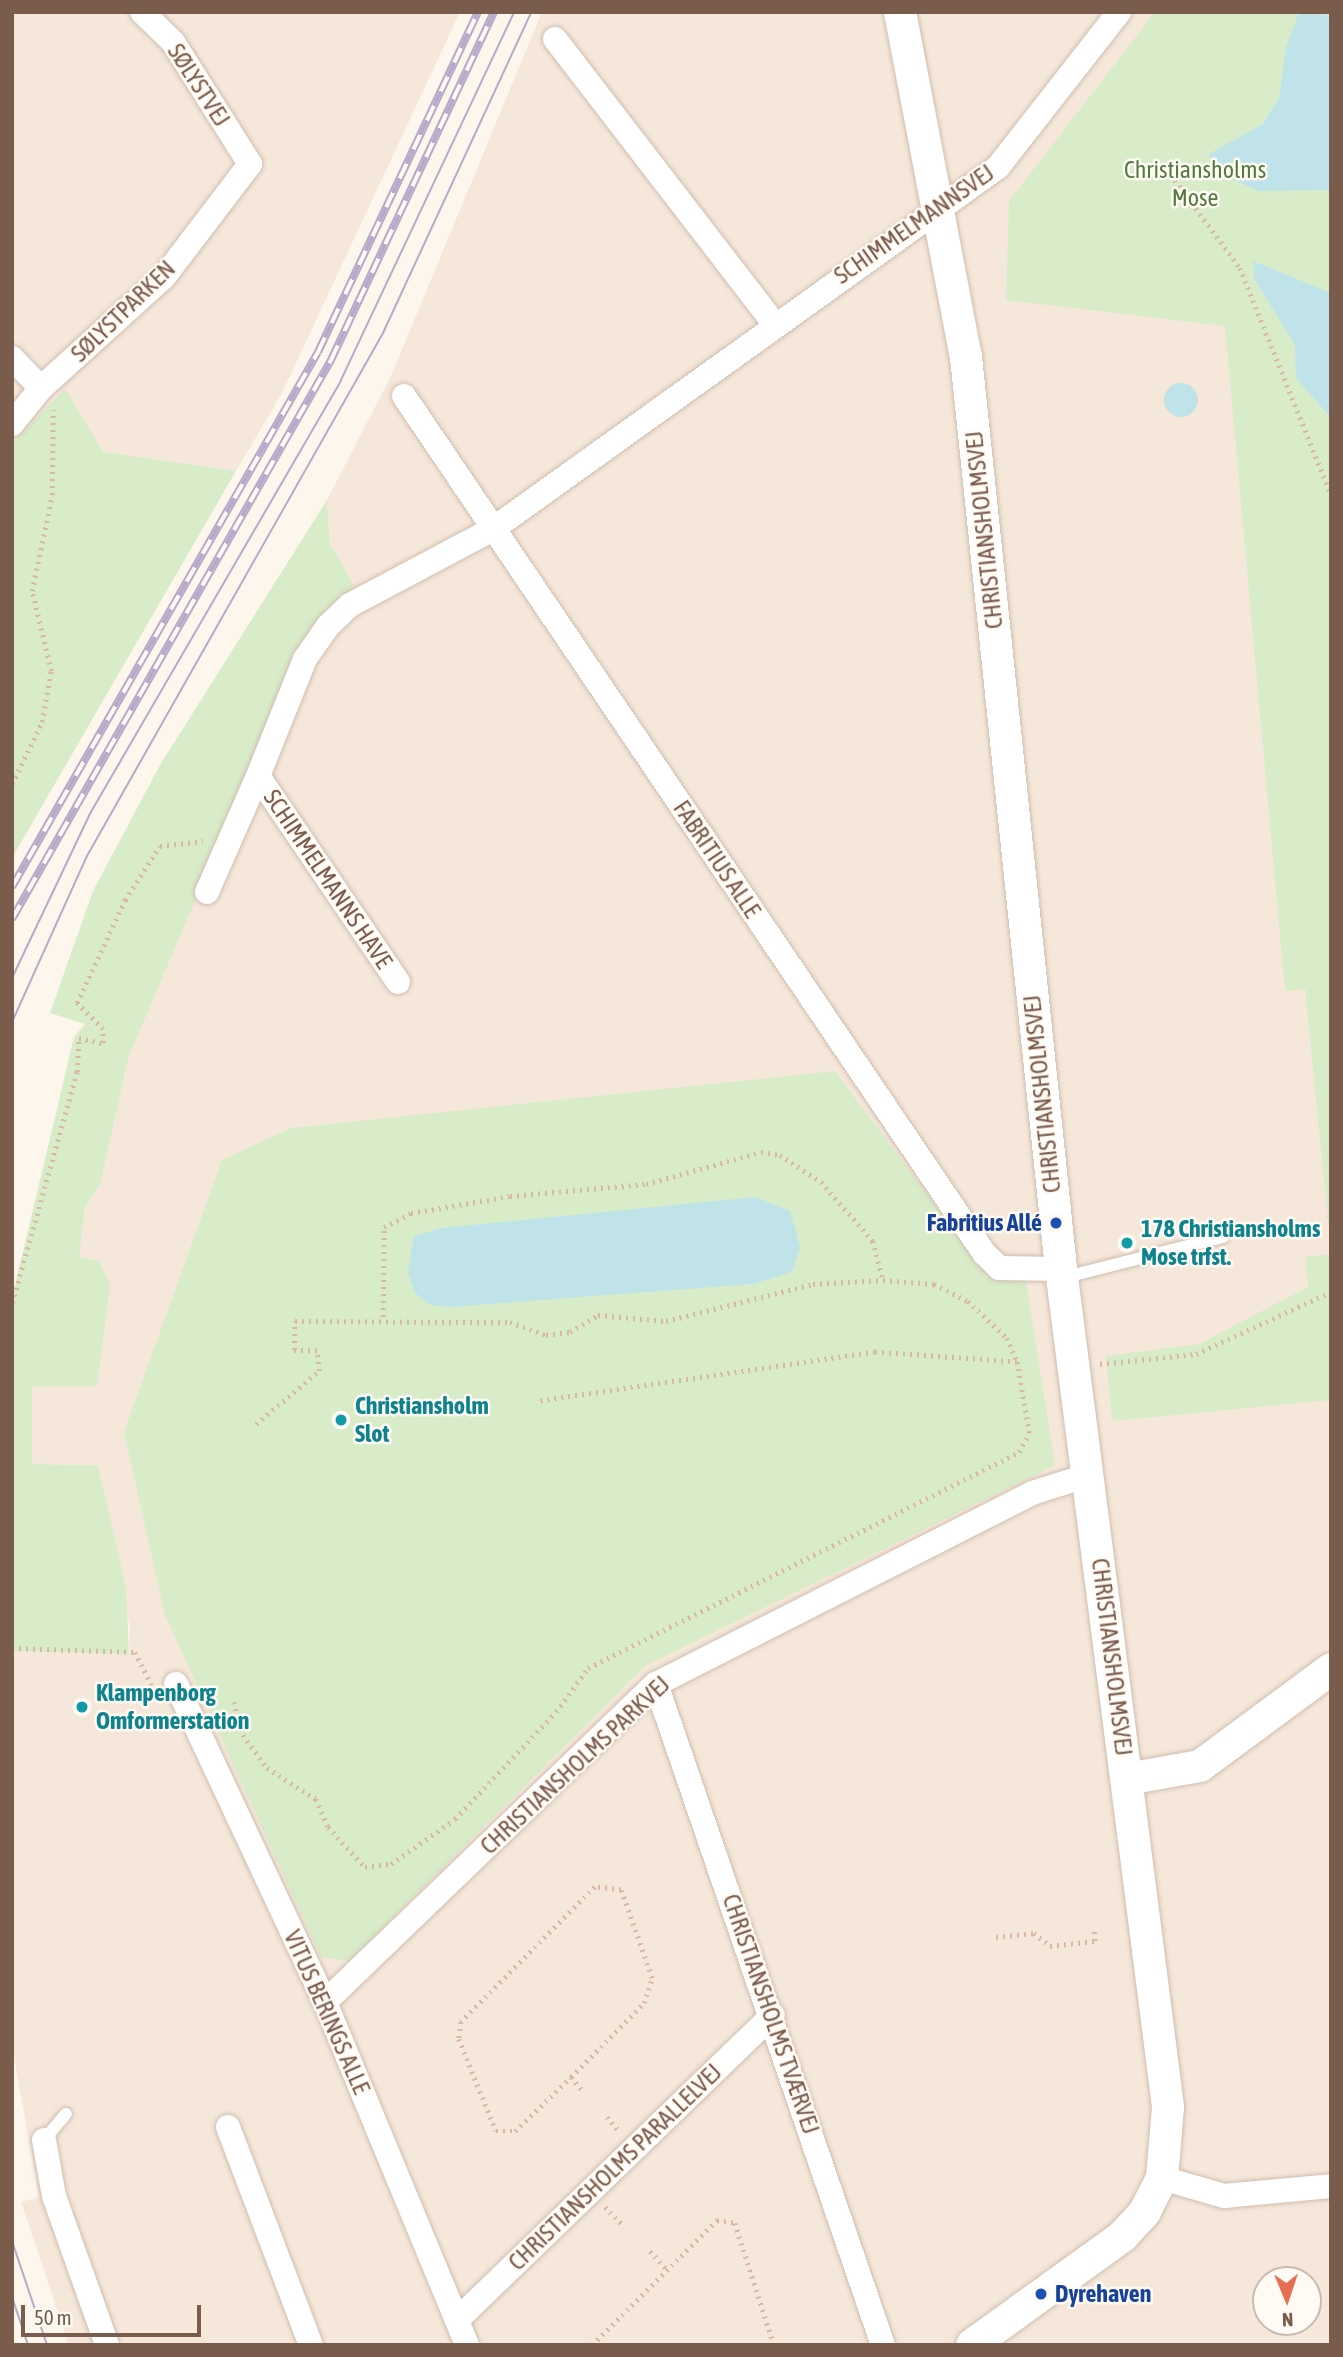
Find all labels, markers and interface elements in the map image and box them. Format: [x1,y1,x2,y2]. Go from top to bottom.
street label: SØLYSTVEJ [162,38,236,132]
park label: Christiansholms Mose [1124,156,1266,212]
street label: SCHIMMELMANNSVEJ [829,158,999,290]
street label: SØLYSTPARKEN [65,254,181,368]
street label: CHRISTIANSHOLMSVEJ [959,430,1009,630]
street label: SCHIMMELMANNS HAVE [258,784,398,974]
street label: FABRITIUS ALLE [667,795,767,923]
street label: CHRISTIANSHOLMSVEJ [1017,994,1067,1194]
place label: Fabritius Allé [927,1209,1042,1237]
marker: Fabritius Allé [1048,1215,1064,1231]
place label: 178 Christiansholms Mose trfst. [1141,1215,1320,1271]
marker: 178 Christiansholms Mose trfst. [1119,1235,1135,1251]
place label: Christiansholm Slot [355,1392,489,1448]
marker: Christiansholm Slot [333,1412,349,1428]
street label: CHRISTIANSHOLMSVEJ [1086,1557,1138,1757]
street label: CHRISTIANSHOLMS PARKVEJ [474,1670,676,1860]
place label: Klampenborg Omformerstation [96,1679,249,1735]
marker: Klampenborg Omformerstation [74,1699,90,1715]
street label: CHRISTIANSHOLMS TVÆRVEJ [716,1890,826,2138]
street label: VITUS BERINGS ALLE [278,1926,376,2098]
street label: CHRISTIANSHOLMS PARALLELVEJ [502,2058,728,2276]
north arrow [1252,2266,1322,2336]
place label: Dyrehaven [1055,2280,1151,2308]
marker: Dyrehaven [1033,2286,1049,2302]
scale bar [24,2290,205,2334]
text: 50 m [34,2305,72,2329]
text: N [1282,2309,1294,2331]

